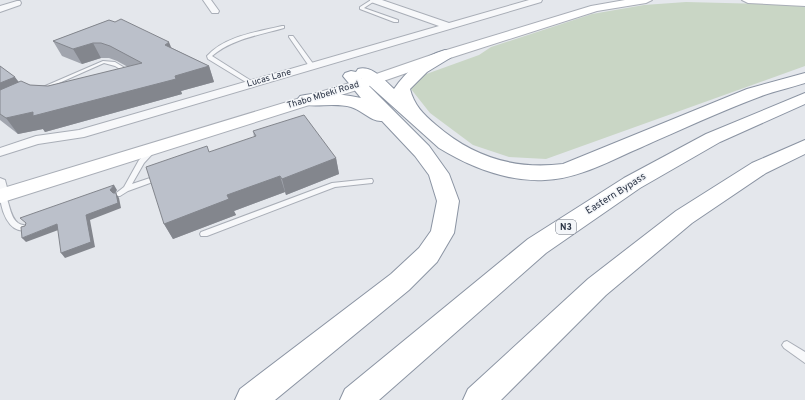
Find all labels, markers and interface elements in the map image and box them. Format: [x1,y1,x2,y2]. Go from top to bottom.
street label: Lucas Lane [246,66,293,90]
street label: Thabo Mbeki Road [286,79,360,111]
street label: Eastern Bypass [583,170,649,218]
road number: N3 [556,220,576,234]

